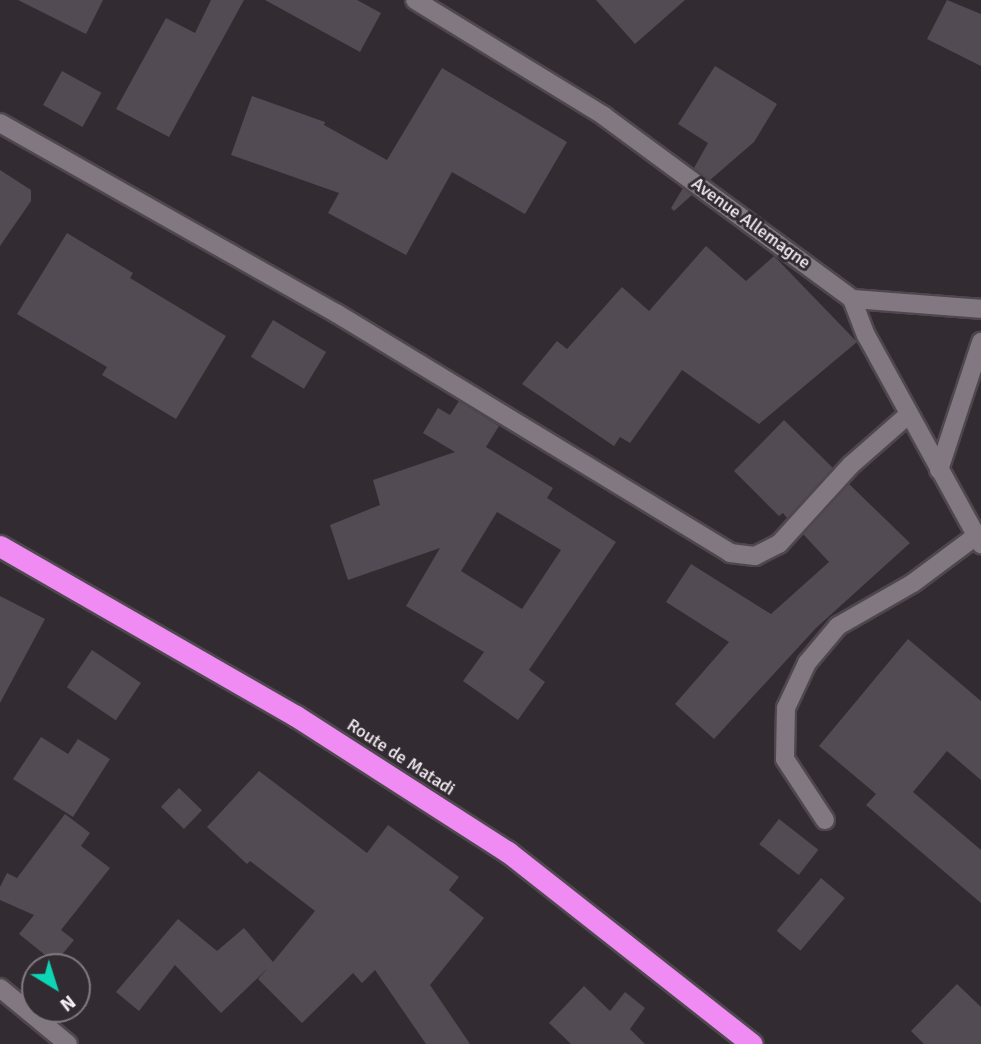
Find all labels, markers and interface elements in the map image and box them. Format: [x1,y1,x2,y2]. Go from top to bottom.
street label: Avenue Allemagne [687,173,815,273]
street label: Route de Matadi [343,714,459,800]
north arrow [21,953,91,1023]
text: N [55,989,80,1016]

